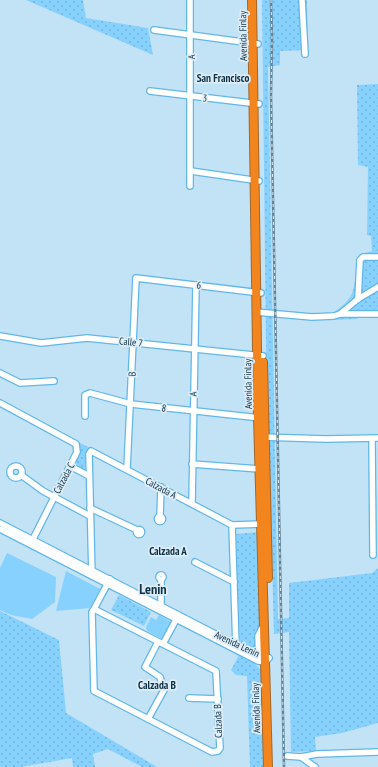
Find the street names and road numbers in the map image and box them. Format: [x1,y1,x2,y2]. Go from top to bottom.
street label: Avenida Finlay [236,11,250,61]
street label: A [185,54,198,59]
street label: 3 [202,91,208,105]
street label: 6 [196,278,203,292]
street label: Calle 7 [118,334,144,350]
street label: Avenida Finlay [241,359,255,409]
street label: B [125,371,139,377]
street label: A [186,391,200,397]
street label: 8 [161,401,167,415]
street label: Calzada C [50,460,78,496]
street label: Calzada A [143,474,179,502]
street label: Avenida Lenin [212,628,262,660]
street label: Avenida Finlay [249,682,263,733]
street label: Calzada B [211,704,225,738]

